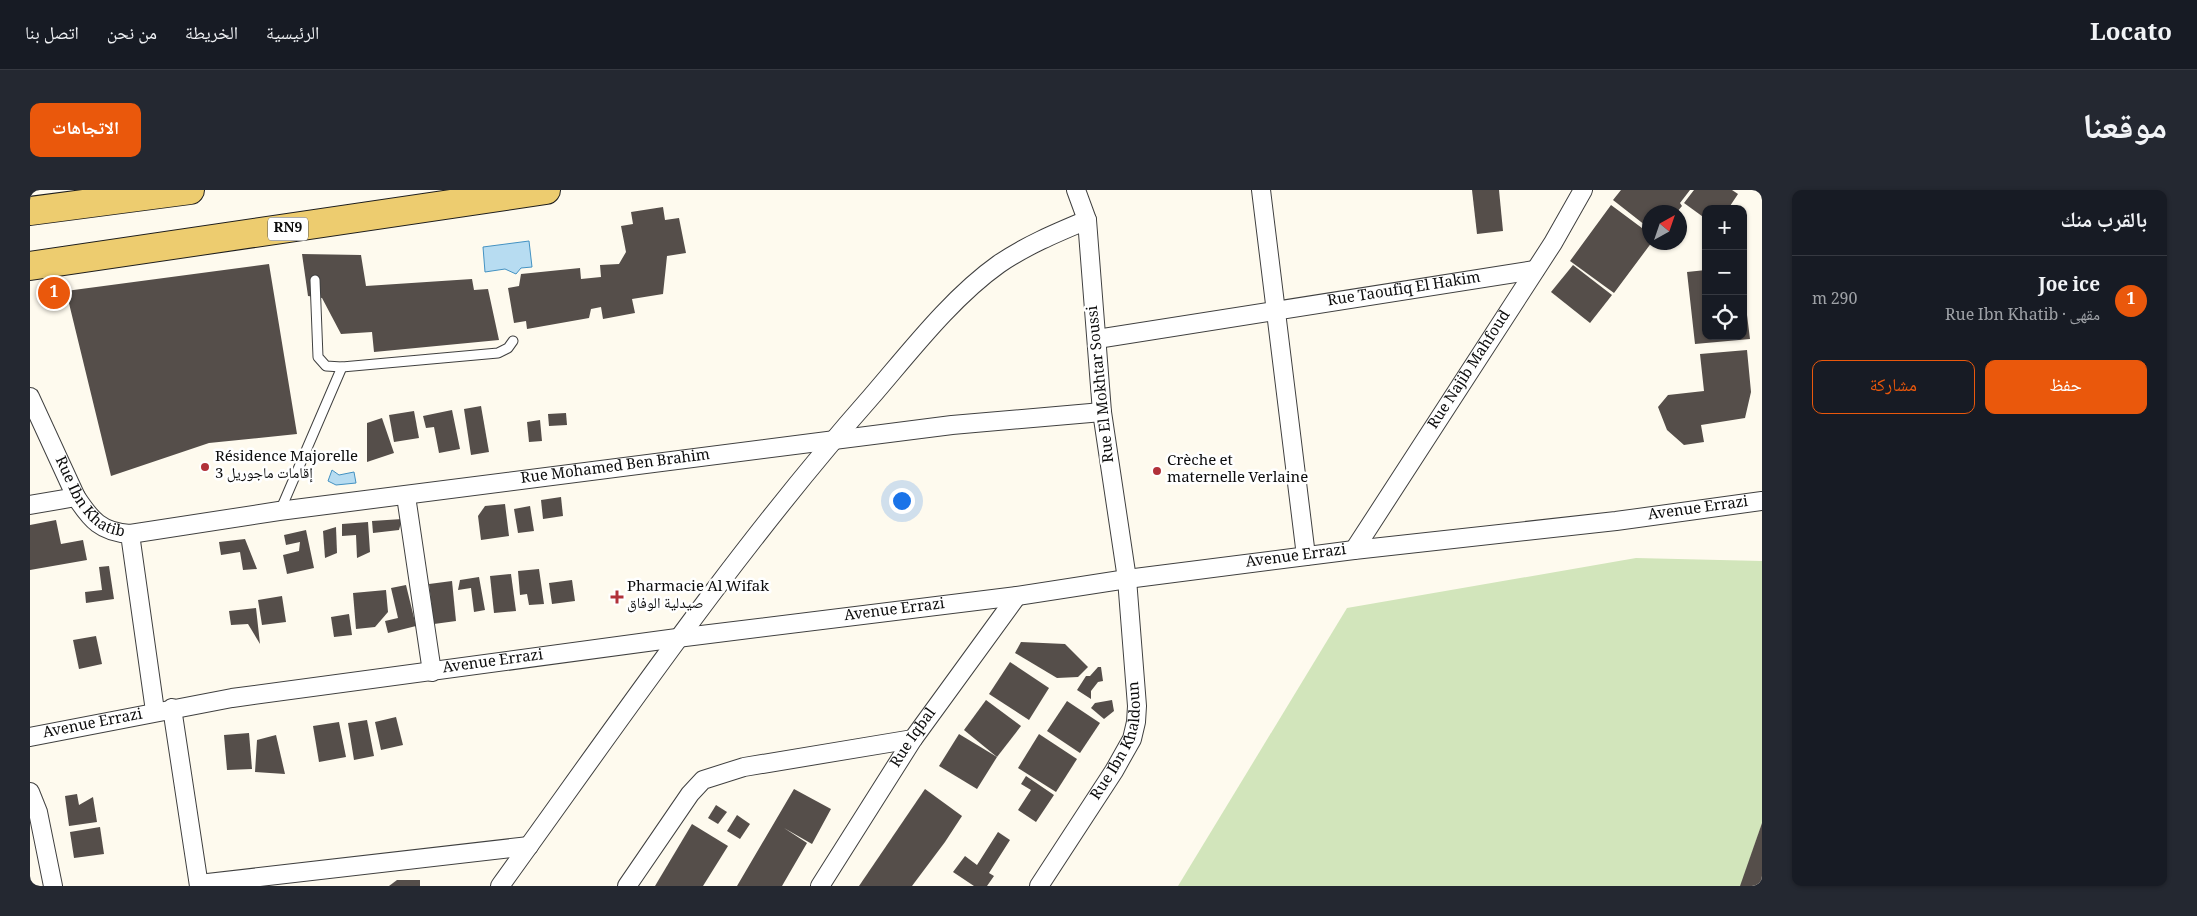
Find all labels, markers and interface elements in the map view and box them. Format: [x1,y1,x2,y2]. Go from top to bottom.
text: Locato [2090,14,2172,55]
text: اتصل بنا [25,20,79,50]
text: من نحن [107,20,157,50]
text: الخريطة [185,20,238,50]
text: الرئيسية [266,20,319,50]
text: موقعنا [2082,101,2167,160]
button: الاتجاهات [30,103,141,157]
north arrow [1642,205,1687,250]
map controls [1702,205,1747,340]
button: + [1702,205,1747,250]
text: بالقرب منك [2060,205,2147,240]
road number: RN9 [268,218,308,240]
button: − [1702,250,1747,295]
street label: Rue Taoufiq El Hakim [1326,266,1483,315]
text: Joe ice [2038,271,2100,303]
pin: 1 [38,274,70,312]
text: 290 m [1812,287,1858,314]
text: 1 [2127,287,2135,314]
button: locate [1702,295,1747,340]
text: مقهى · Rue Ibn Khatib [1945,303,2100,330]
street label: Rue El Mokhtar Soussi [1081,304,1123,464]
street label: Rue Najib Mahfoud [1422,306,1519,435]
button: مشاركة [1812,360,1975,414]
button: حفظ [1985,360,2147,414]
street label: Rue Mohamed Ben Brahim [519,443,712,493]
place label: Résidence Majorelle إقامات ماجوريل 3 [215,445,358,488]
place label: Crèche et maternelle Verlaine [1167,449,1308,492]
street label: Rue Ibn Khatib [46,452,127,546]
marker: Résidence Majorelle إقامات ماجوريل 3 [199,461,211,473]
marker: Crèche et maternelle Verlaine [1151,465,1163,477]
your location [889,488,915,514]
street label: Avenue Errazi [1646,490,1750,529]
street label: Avenue Errazi [1244,538,1348,577]
place label: Pharmacie Al Wifak صيدلية الوفاق [627,575,769,618]
marker: Pharmacie Al Wifak صيدلية الوفاق [611,591,623,603]
street label: Avenue Errazi [843,592,947,630]
street label: Avenue Errazi [441,643,545,682]
street label: Rue Ibn Khaldoun [1085,680,1150,806]
street label: Avenue Errazi [41,702,145,747]
street label: Rue Iqbal [884,703,944,774]

